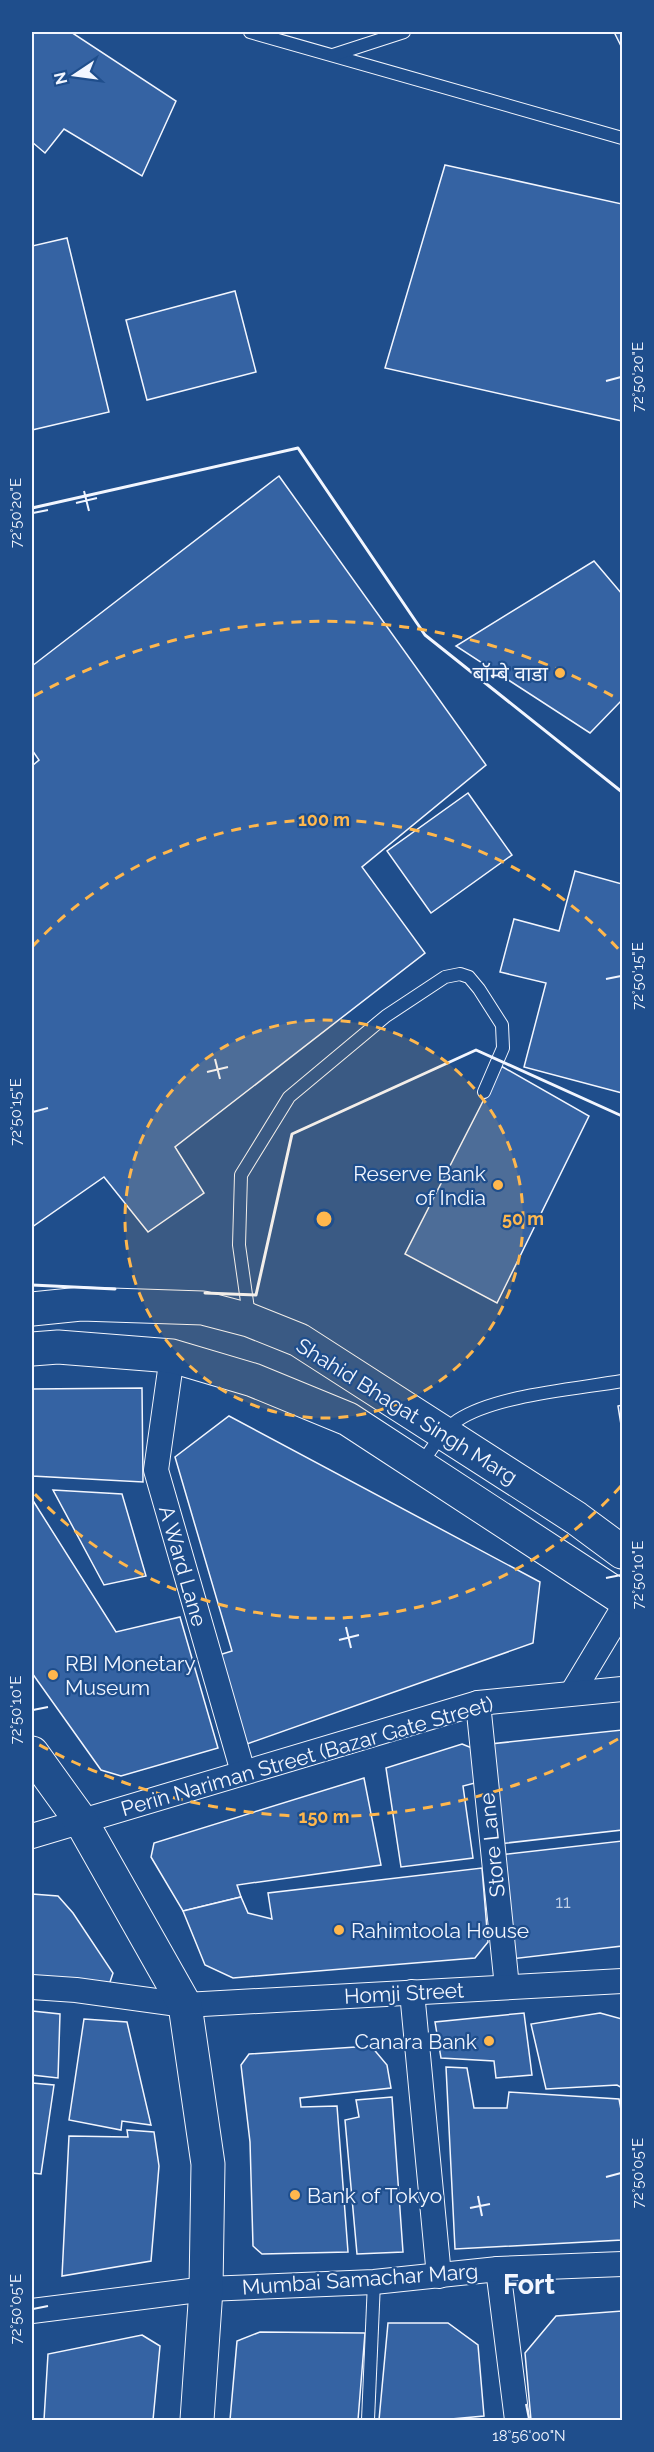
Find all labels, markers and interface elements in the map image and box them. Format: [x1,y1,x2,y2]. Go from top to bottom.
north arrow [45,45,105,105]
text: N [50,70,72,86]
text: 72°50'20"E [629,342,647,412]
text: 72°50'20"E [7,478,25,548]
place label: बॉम्बे वाडा [473,661,549,686]
marker: बॉम्बे वाडा [553,666,567,680]
text: 100 m [298,809,350,830]
text: 72°50'15"E [629,942,647,1010]
text: 72°50'15"E [7,1078,25,1146]
place label: Reserve Bank of India [353,1161,486,1210]
marker: Reserve Bank of India [491,1178,505,1192]
text: 50 m [502,1208,544,1229]
centre of rings [314,1209,334,1229]
street label: Shahid Bhagat Singh Marg [292,1333,522,1489]
street label: A Ward Lane [154,1503,212,1629]
text: 72°50'10"E [629,1541,647,1609]
place label: RBI Monetary Museum [65,1651,196,1700]
marker: RBI Monetary Museum [46,1668,60,1682]
text: 72°50'10"E [7,1676,25,1744]
street label: Perin Nariman Street (Bazar Gate Street) [118,1691,496,1821]
street label: Store Lane [474,1792,510,1898]
text: 150 m [299,1806,350,1827]
house number: 11 [555,1891,571,1912]
place label: Rahimtoola House [351,1918,529,1943]
marker: Rahimtoola House [332,1923,346,1937]
street label: Homji Street [343,1977,465,2009]
place label: Canara Bank [355,2029,477,2054]
marker: Canara Bank [482,2034,496,2048]
text: 72°50'05"E [629,2138,647,2208]
place label: Bank of Tokyo [307,2183,442,2208]
marker: Bank of Tokyo [288,2188,302,2202]
street label: Mumbai Samachar Marg [241,2258,479,2300]
district label: Fort [503,2269,556,2300]
text: 72°50'05"E [7,2274,25,2344]
text: 18°56'00"N [492,2427,566,2445]

